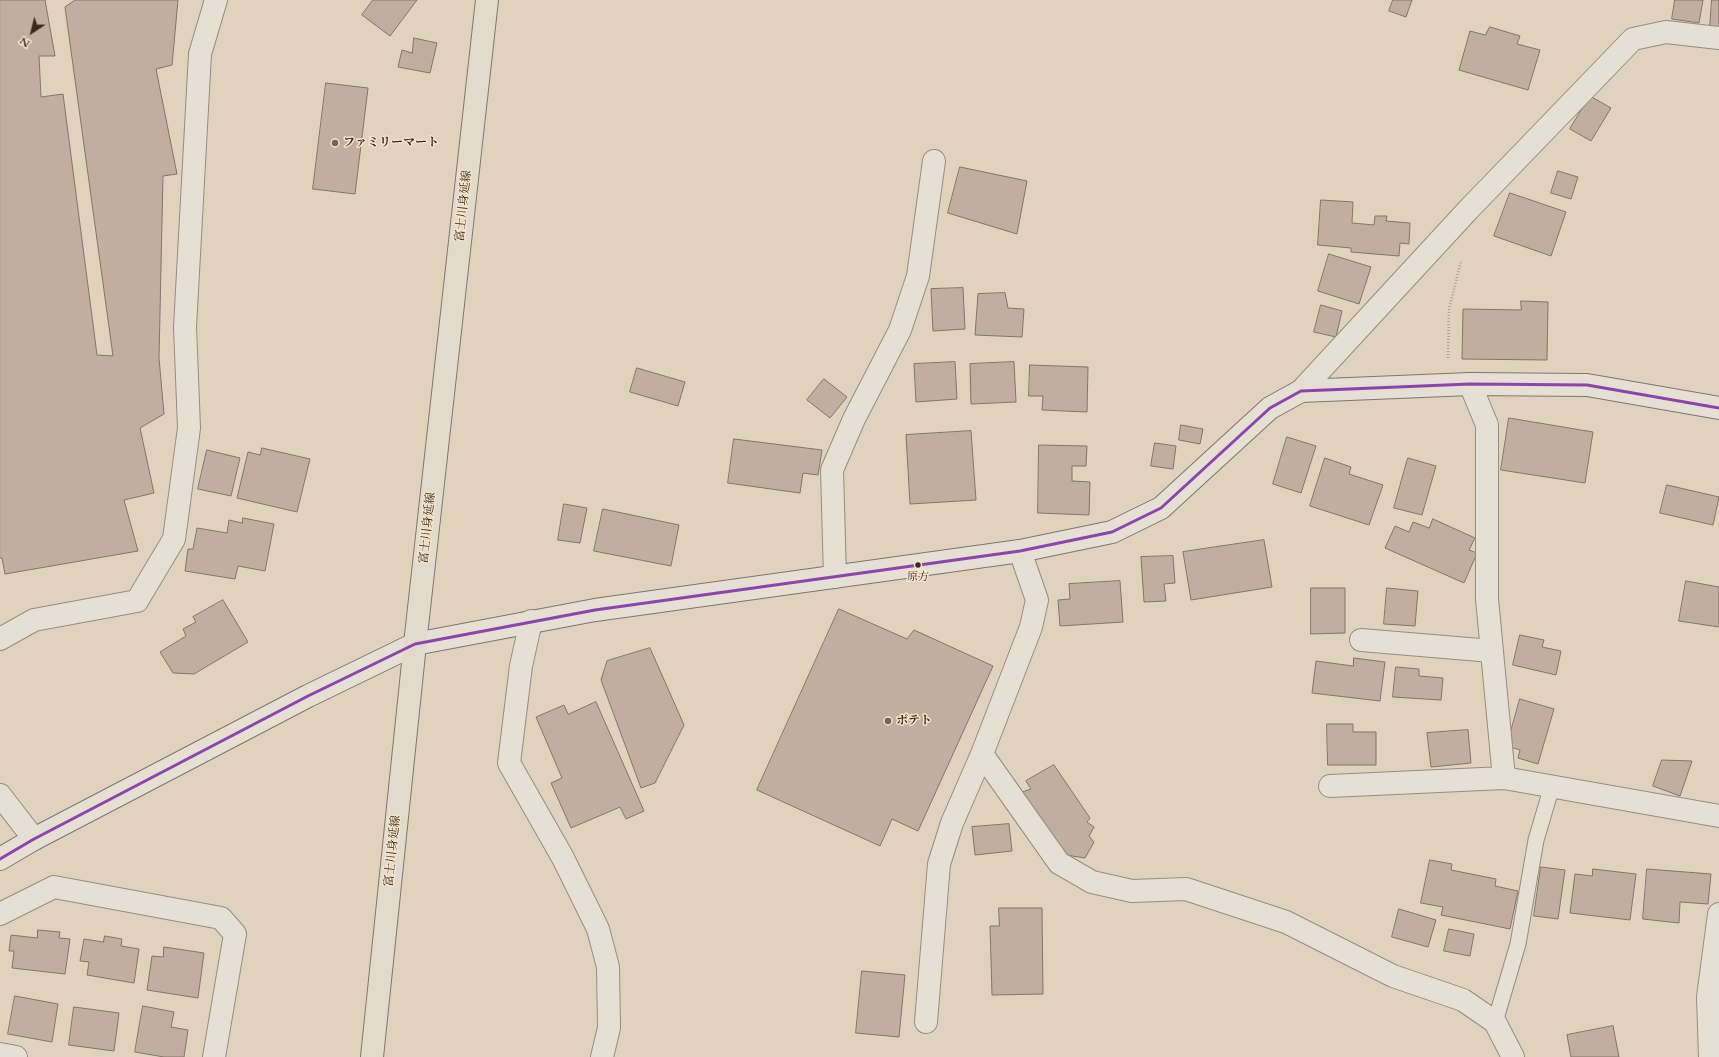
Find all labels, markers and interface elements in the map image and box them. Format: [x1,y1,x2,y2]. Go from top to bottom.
north arrow [12,12,52,52]
text: N [17,33,33,51]
place label: ファミリーマート [343,136,439,150]
marker: ファミリーマート [330,138,340,148]
street label: 富士川身延線 [453,169,475,243]
street label: 富士川身延線 [417,491,439,565]
marker: 原方 [913,560,923,570]
place label: 原方 [907,570,929,584]
place label: ポテト [896,714,932,728]
marker: ポテト [883,716,893,726]
street label: 富士川身延線 [382,814,404,888]

